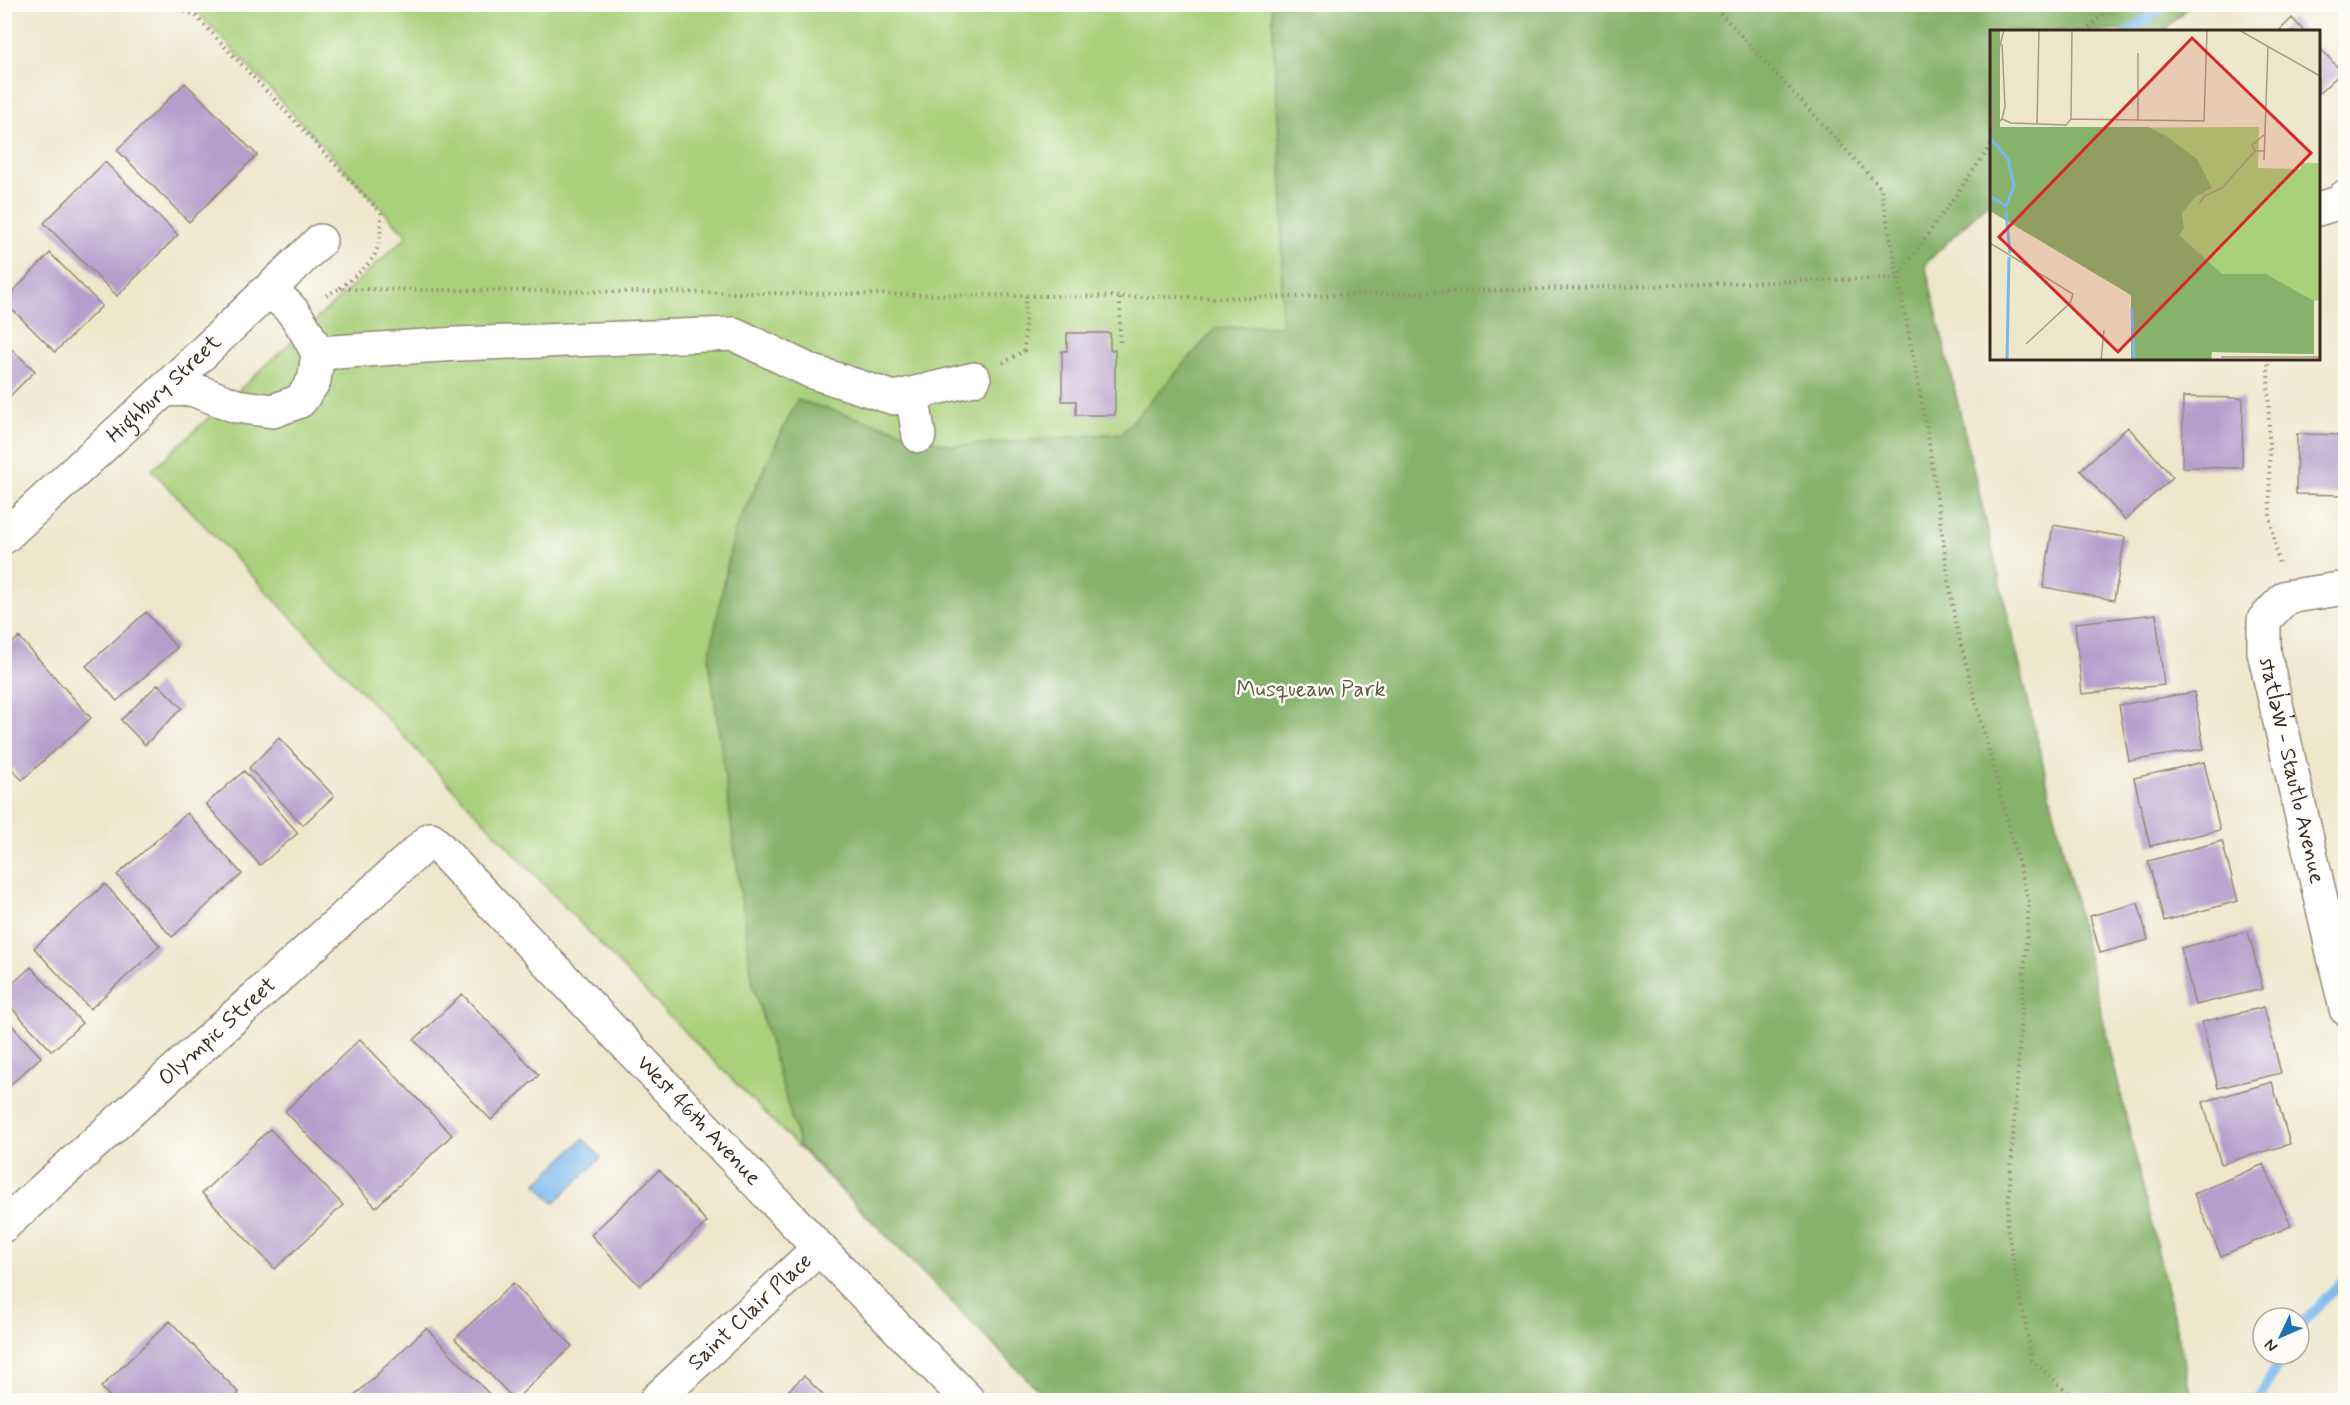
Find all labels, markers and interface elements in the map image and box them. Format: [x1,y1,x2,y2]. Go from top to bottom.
inset map [1990,30,2320,360]
street label: Highbury Street [101,329,227,450]
street label: statl̓əw̓ - Stautlo Avenue [2252,654,2331,887]
park label: Musqueam Park [1236,676,1386,704]
street label: Olympic Street [153,971,282,1092]
street label: West 46th Avenue [630,1050,767,1192]
street label: Saint Clair Place [682,1247,818,1377]
north arrow [2251,1306,2311,1366]
text: N [2260,1334,2283,1357]

